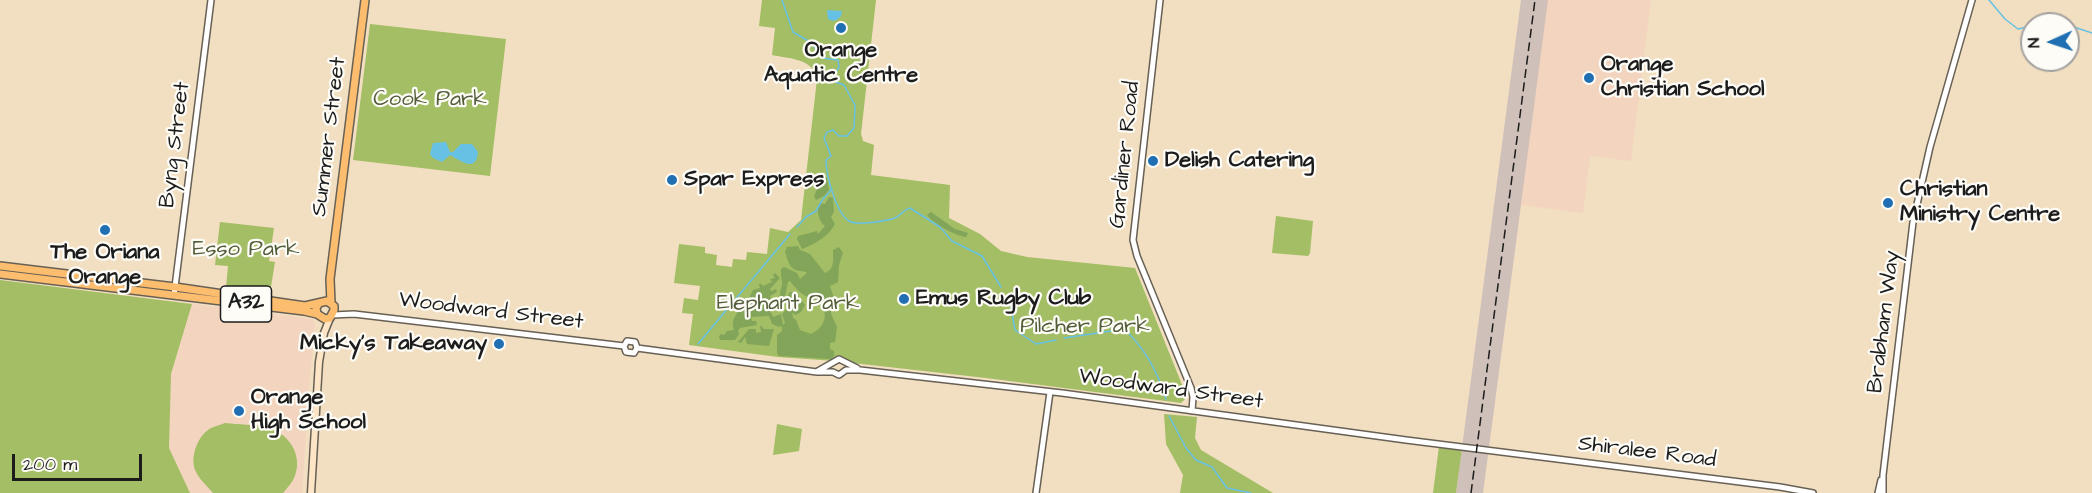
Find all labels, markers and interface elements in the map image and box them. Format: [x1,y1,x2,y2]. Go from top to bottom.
north arrow [2020,12,2080,72]
marker: Orange Aquatic Centre [834,21,848,35]
text: N [2023,37,2045,48]
place label: Orange Aquatic Centre [764,38,918,90]
place label: Orange Christian School [1601,52,1764,104]
street label: Summer Street [307,56,353,218]
marker: Orange Christian School [1582,71,1596,85]
street label: Byng Street [155,80,197,210]
street label: Gardiner Road [1105,80,1147,230]
park label: Cook Park [373,87,487,113]
place label: Delish Catering [1165,148,1314,174]
marker: Delish Catering [1146,154,1160,168]
place label: Spar Express [684,167,824,193]
marker: Spar Express [665,173,679,187]
place label: Christian Ministry Centre [1900,177,2060,228]
marker: Christian Ministry Centre [1881,196,1895,210]
marker: The Oriana Orange [98,223,112,237]
park label: Esso Park [192,237,300,263]
place label: The Oriana Orange [51,240,159,292]
street label: Brabham Way [1863,249,1907,395]
road number: A32 [220,286,272,322]
place label: Emus Rugby Club [916,286,1091,312]
street label: Woodward Street [397,288,585,336]
park label: Elephant Park [717,291,859,317]
marker: Emus Rugby Club [897,292,911,306]
park label: Pilcher Park [1020,314,1150,340]
place label: Micky's Takeaway [300,331,487,357]
marker: Micky's Takeaway [492,337,506,351]
street label: Woodward Street [1077,364,1265,416]
place label: Orange High School [251,385,366,436]
marker: Orange High School [232,404,246,418]
street label: Shiralee Road [1577,431,1717,475]
scale bar [15,442,146,480]
text: 200 m [23,452,77,477]

